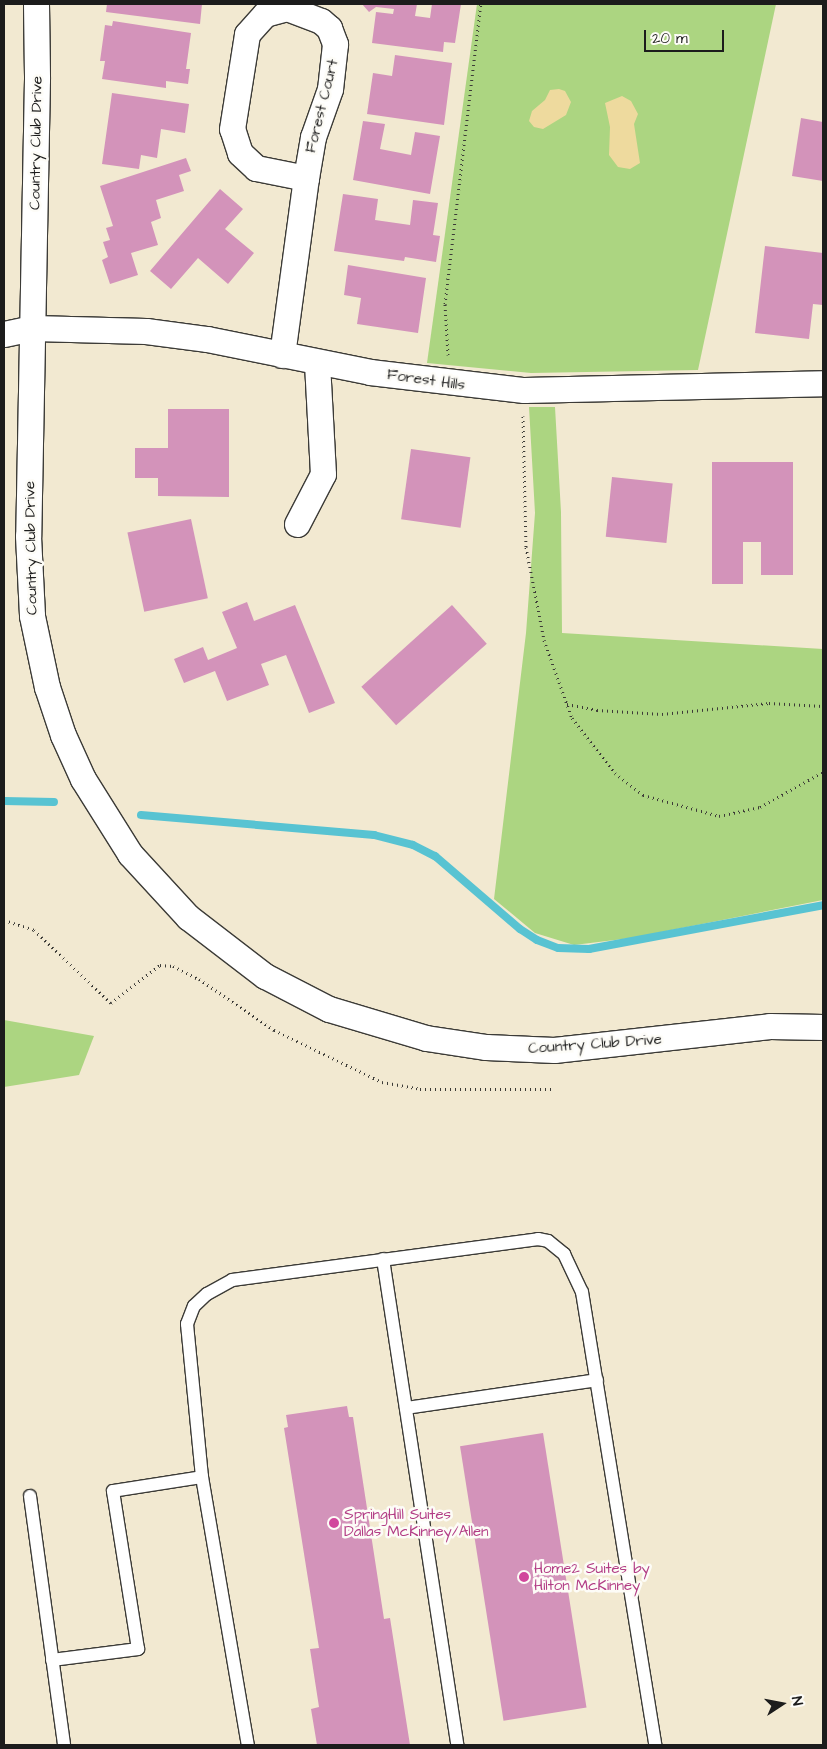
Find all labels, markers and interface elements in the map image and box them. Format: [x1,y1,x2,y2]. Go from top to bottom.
scale bar [647,20,727,52]
text: 20 m [652,28,688,49]
street label: Forest Court [302,57,342,155]
street label: Country Club Drive [26,76,46,210]
street label: Forest Hills [386,366,466,394]
street label: Country Club Drive [21,481,41,615]
street label: Country Club Drive [528,1030,662,1058]
place label: SpringHill Suites Dallas McKinney/Allen [344,1505,489,1540]
marker: SpringHill Suites Dallas McKinney/Allen [328,1517,340,1529]
place label: Home2 Suites by Hilton McKinney [534,1559,650,1594]
marker: Home2 Suites by Hilton McKinney [518,1571,530,1583]
north arrow [757,1679,807,1729]
text: N [786,1695,807,1707]

